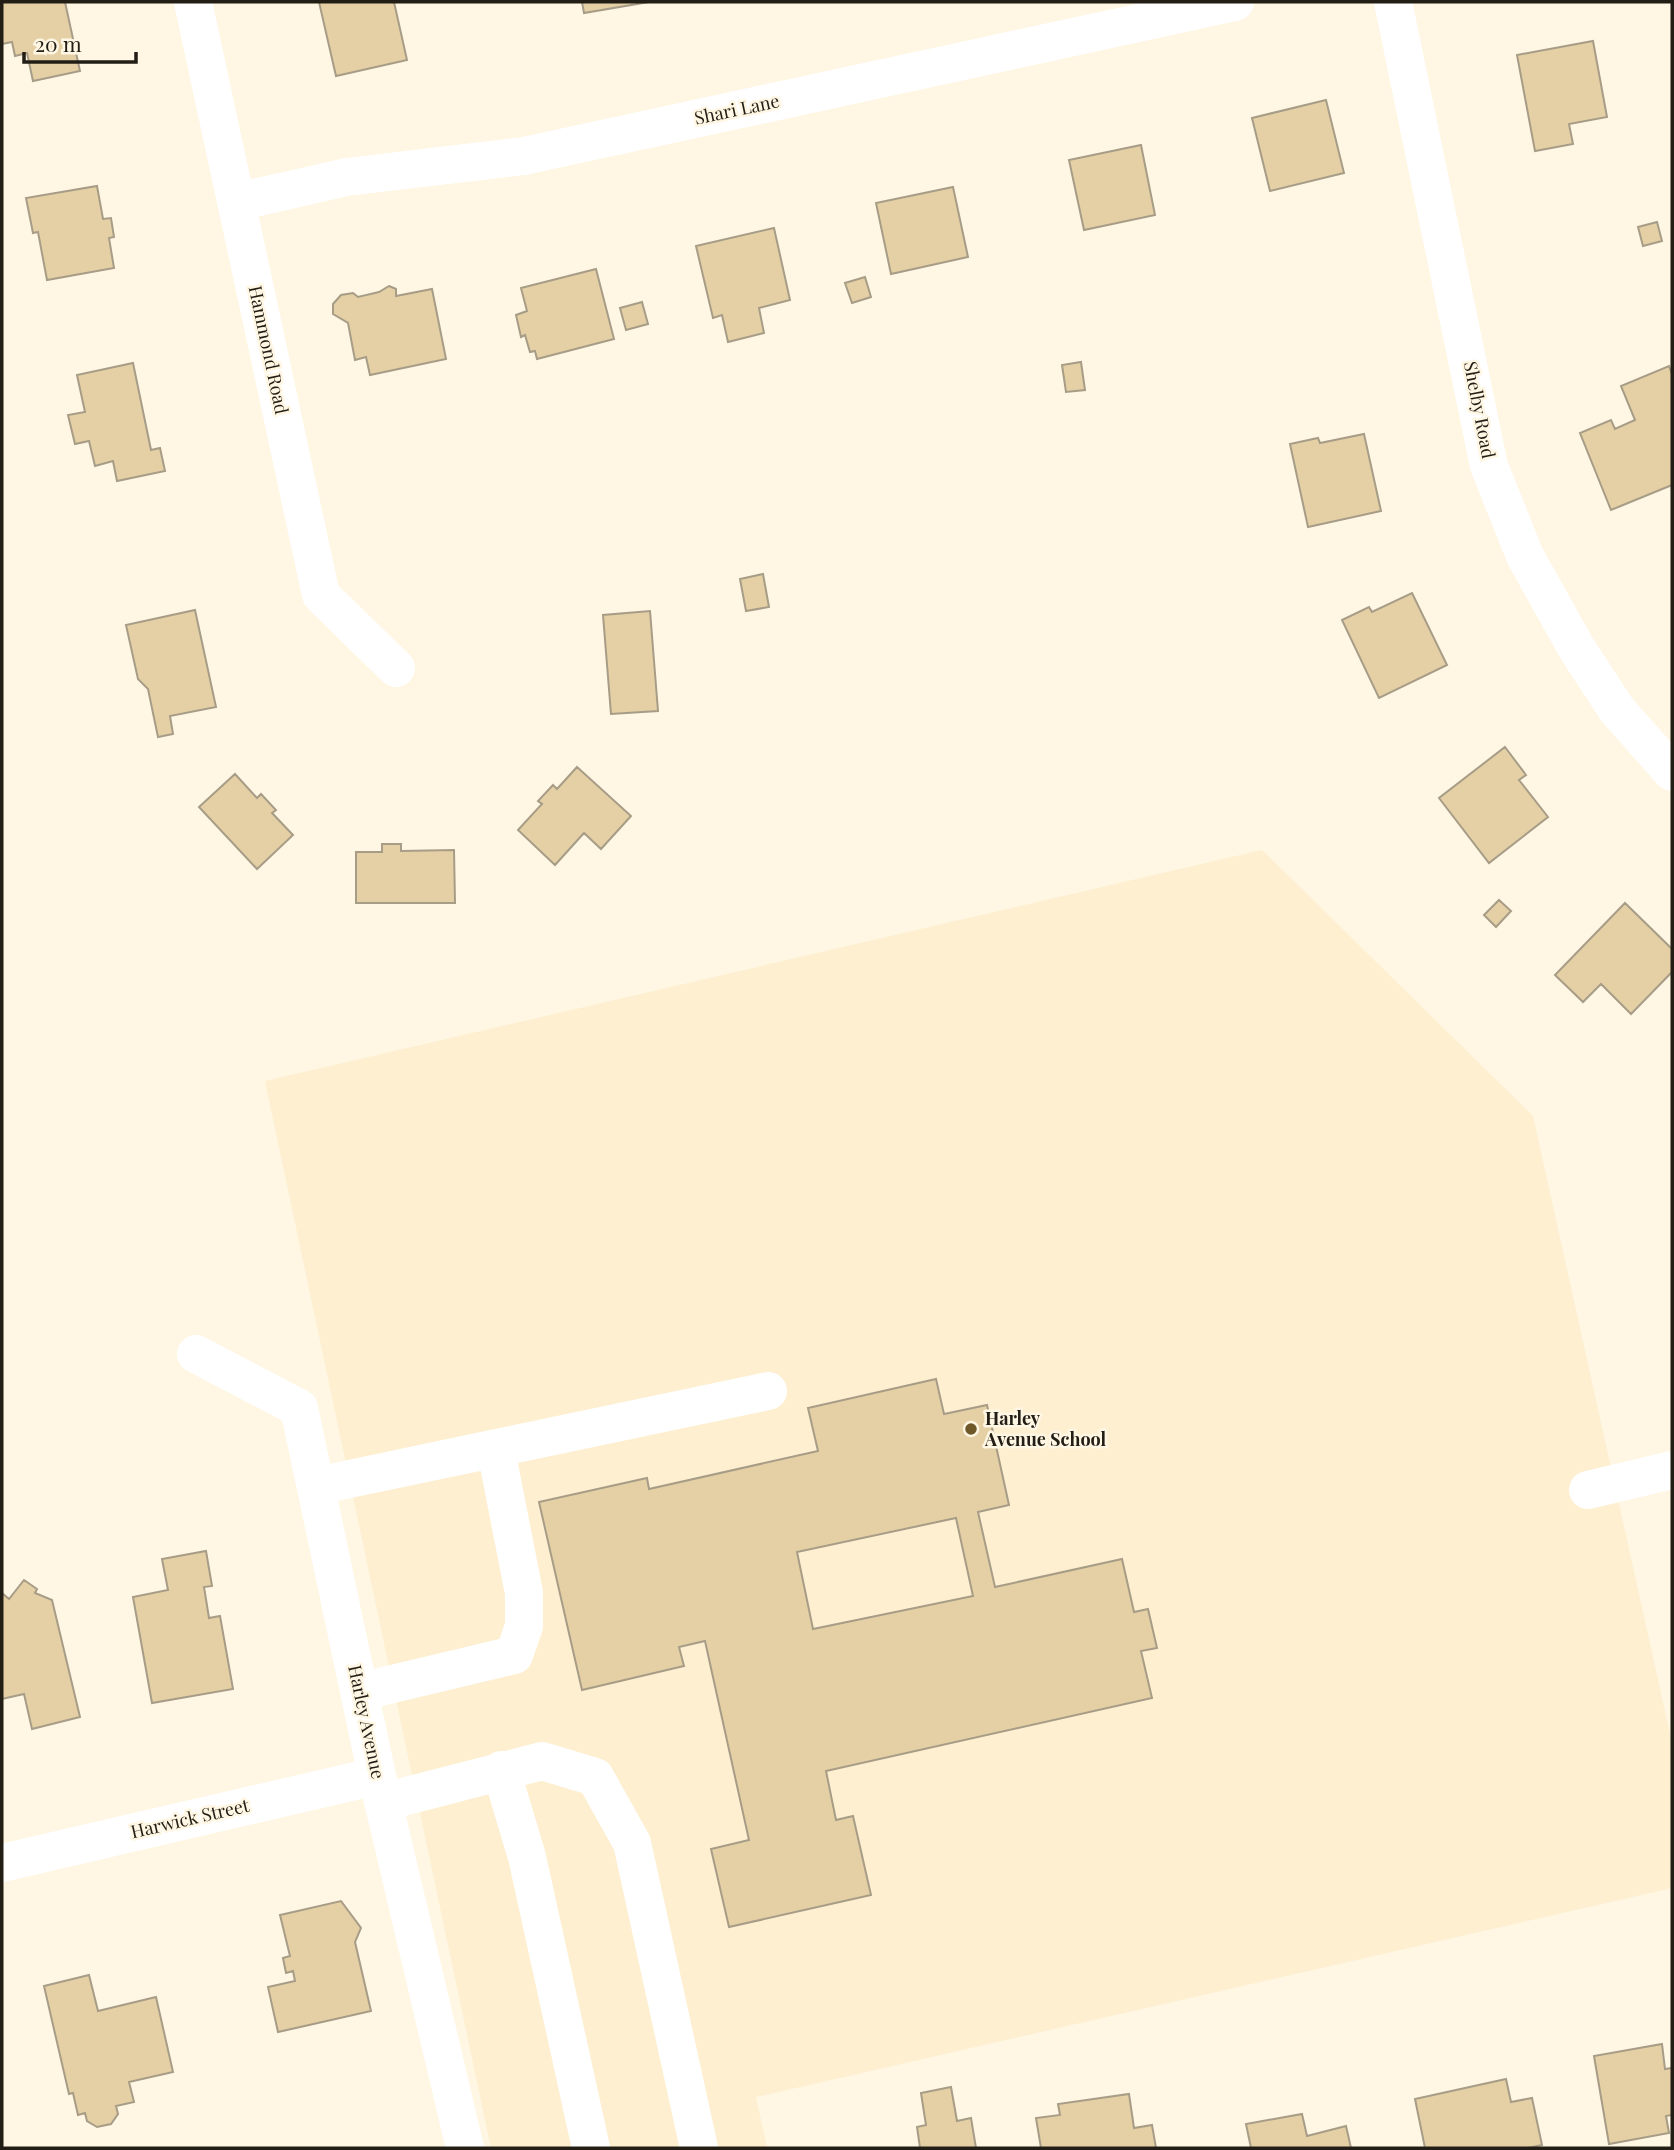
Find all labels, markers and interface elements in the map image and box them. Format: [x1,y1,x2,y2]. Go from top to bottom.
scale bar [24,21,136,65]
text: 20 m [35,29,82,57]
street label: Shari Lane [692,88,782,130]
street label: Hammond Road [244,283,294,417]
street label: Shelby Road [1459,359,1501,461]
place label: Harley Avenue School [984,1406,1107,1451]
marker: Harley Avenue School [963,1421,979,1437]
street label: Harley Avenue [343,1663,391,1781]
street label: Harwick Street [128,1793,252,1843]

